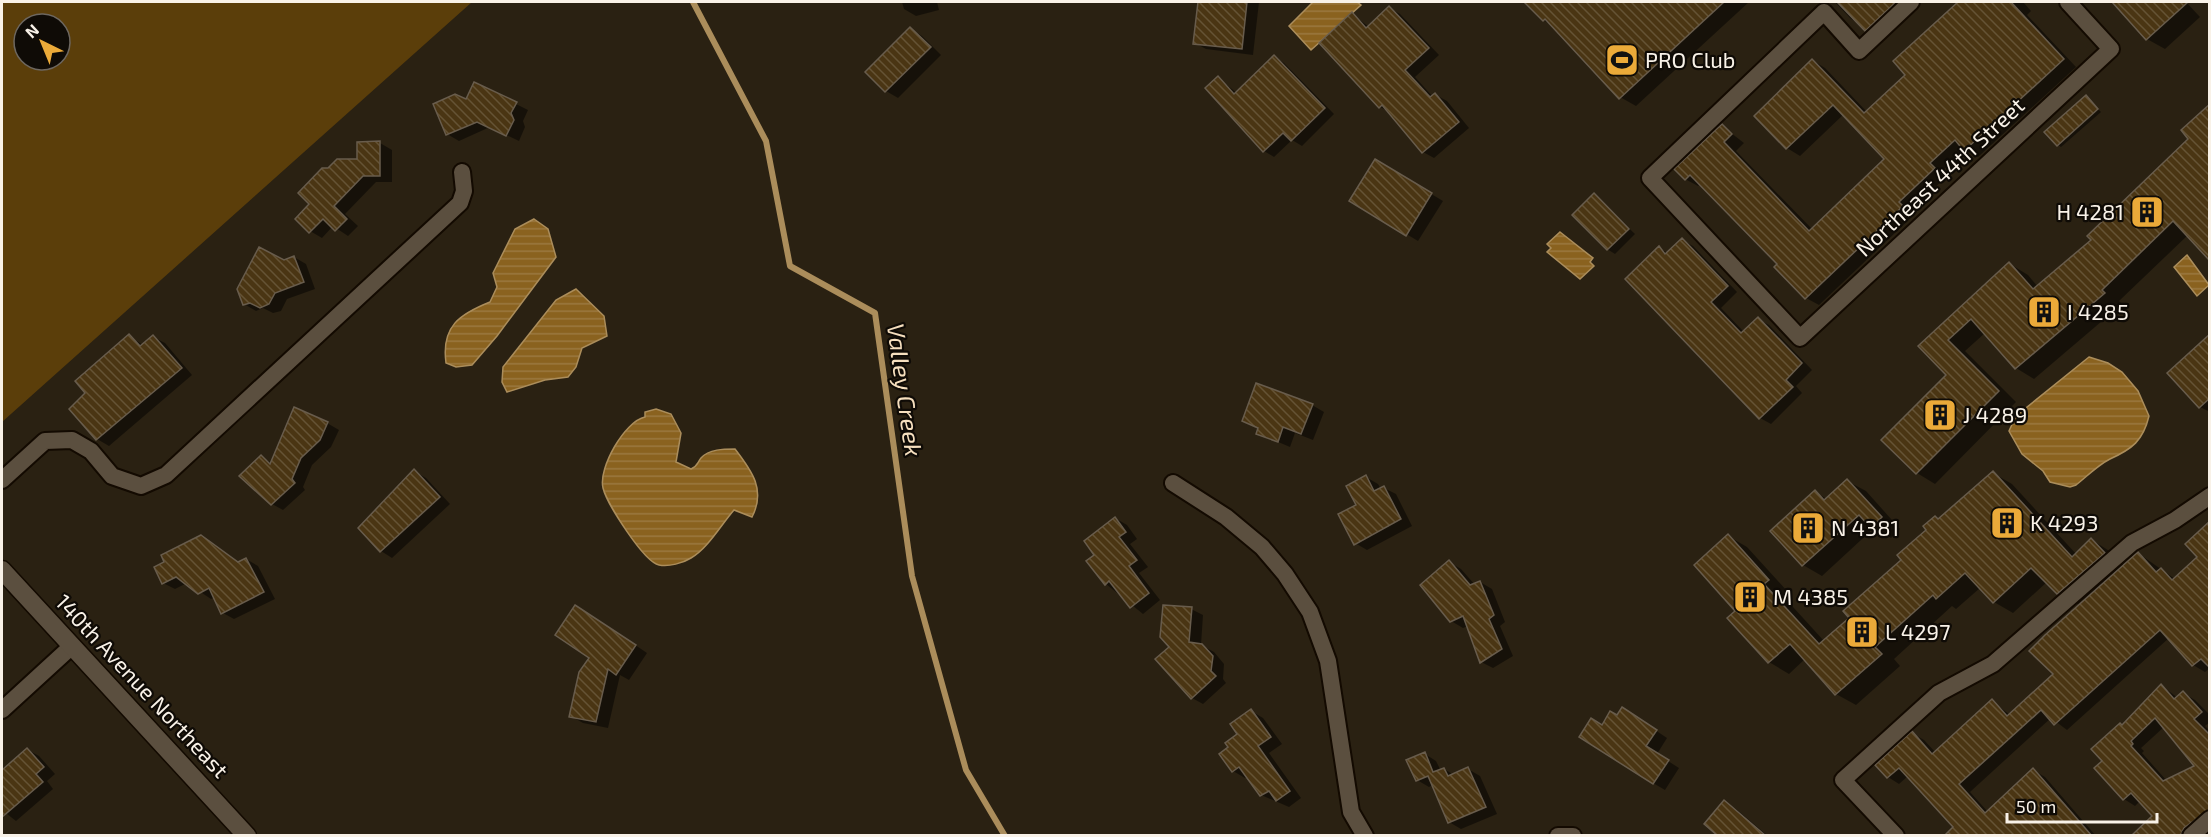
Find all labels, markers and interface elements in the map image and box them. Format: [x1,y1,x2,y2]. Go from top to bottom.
north arrow [12,12,72,72]
text: N [21,20,42,42]
sports icon: PRO Club [1604,42,1640,78]
place label: PRO Club [1645,46,1735,72]
street label: Northeast 44th Street [1850,92,2029,261]
building icon: H 4281 [2129,194,2165,230]
place label: H 4281 [2056,198,2124,224]
building icon: I 4285 [2026,294,2062,330]
place label: I 4285 [2067,298,2129,324]
water label: Valley Creek [882,322,929,458]
building icon: J 4289 [1922,397,1958,433]
place label: J 4289 [1963,401,2027,427]
building icon: K 4293 [1989,505,2025,541]
place label: K 4293 [2030,509,2098,535]
building icon: N 4381 [1790,510,1826,546]
place label: N 4381 [1831,514,1899,540]
building icon: M 4385 [1732,579,1768,615]
place label: M 4385 [1773,583,1848,609]
street label: 140th Avenue Northeast [51,588,234,782]
building icon: L 4297 [1844,614,1880,650]
place label: L 4297 [1885,618,1950,644]
scale bar [2007,786,2157,824]
text: 50 m [2016,795,2056,817]

